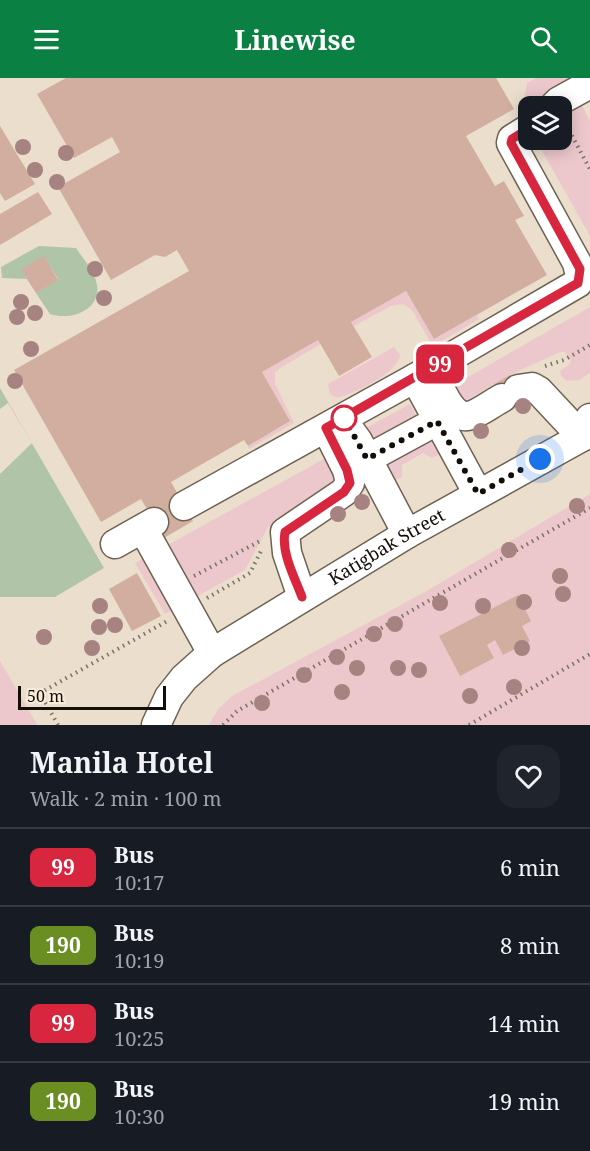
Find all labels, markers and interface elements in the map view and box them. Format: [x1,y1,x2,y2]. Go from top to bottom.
text: Linewise [234,21,356,58]
icon: menu [30,23,63,56]
icon: search [527,23,560,56]
map controls [518,96,572,150]
button: layers [518,96,572,150]
line badge: 99 [413,344,467,384]
text: 99 [428,350,452,378]
unlabelled marker [331,405,357,431]
your location [525,444,555,474]
street label: Katigbak Street [324,502,449,590]
scale bar [18,683,166,710]
text: 50 m [27,685,64,707]
text: Manila Hotel [30,743,213,781]
button: heart [497,745,560,808]
text: Walk · 2 min · 100 m [30,785,222,812]
text: Bus [114,839,154,869]
text: 6 min [500,852,560,882]
text: 99 [51,853,75,881]
text: 10:17 [114,869,164,896]
text: Bus [114,917,154,947]
text: 8 min [500,930,560,960]
text: 190 [45,931,81,959]
text: 10:19 [114,947,164,974]
text: Bus [114,995,154,1025]
text: 14 min [488,1008,560,1038]
text: 99 [51,1009,75,1037]
text: 10:25 [114,1025,164,1052]
text: Bus [114,1073,154,1103]
text: 19 min [488,1086,560,1116]
text: 190 [45,1087,81,1115]
text: 10:30 [114,1103,164,1130]

